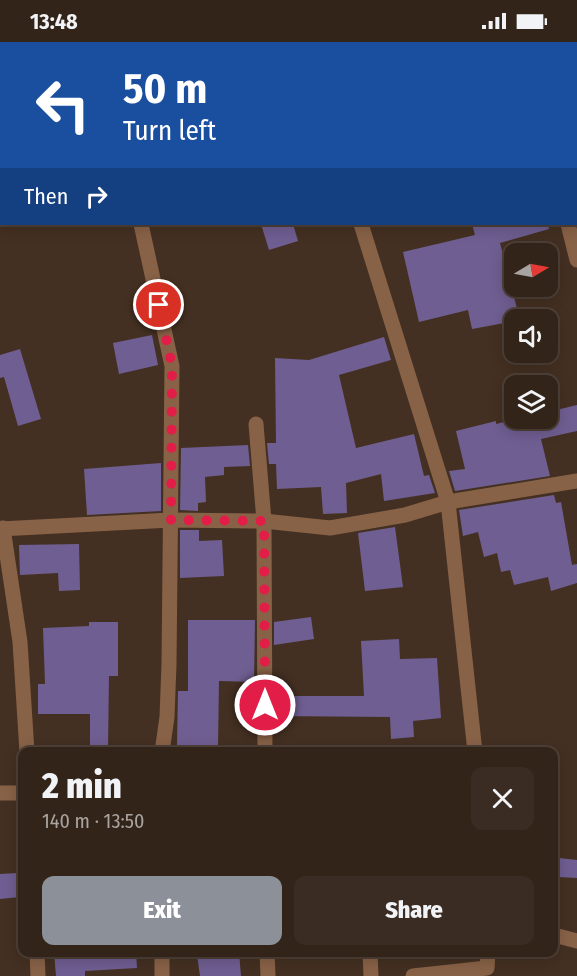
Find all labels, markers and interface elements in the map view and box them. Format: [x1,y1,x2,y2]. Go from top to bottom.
text: 13:48 [30,8,78,35]
text: 50 m [123,64,207,114]
icon: left [24,66,102,144]
text: Turn left [123,115,216,147]
icon: right [80,180,113,213]
text: Then [24,183,68,210]
north arrow [504,243,558,297]
map controls [504,243,558,429]
pin [133,279,184,330]
icon: arrive [142,288,175,321]
button: sound [504,309,558,363]
button: layers [504,375,558,429]
position arrow [233,673,297,737]
text: 2 min [42,764,122,808]
button: close [471,767,534,830]
text: 140 m · 13:50 [42,809,144,833]
button: Exit [42,876,282,945]
button: Share [294,876,534,945]

